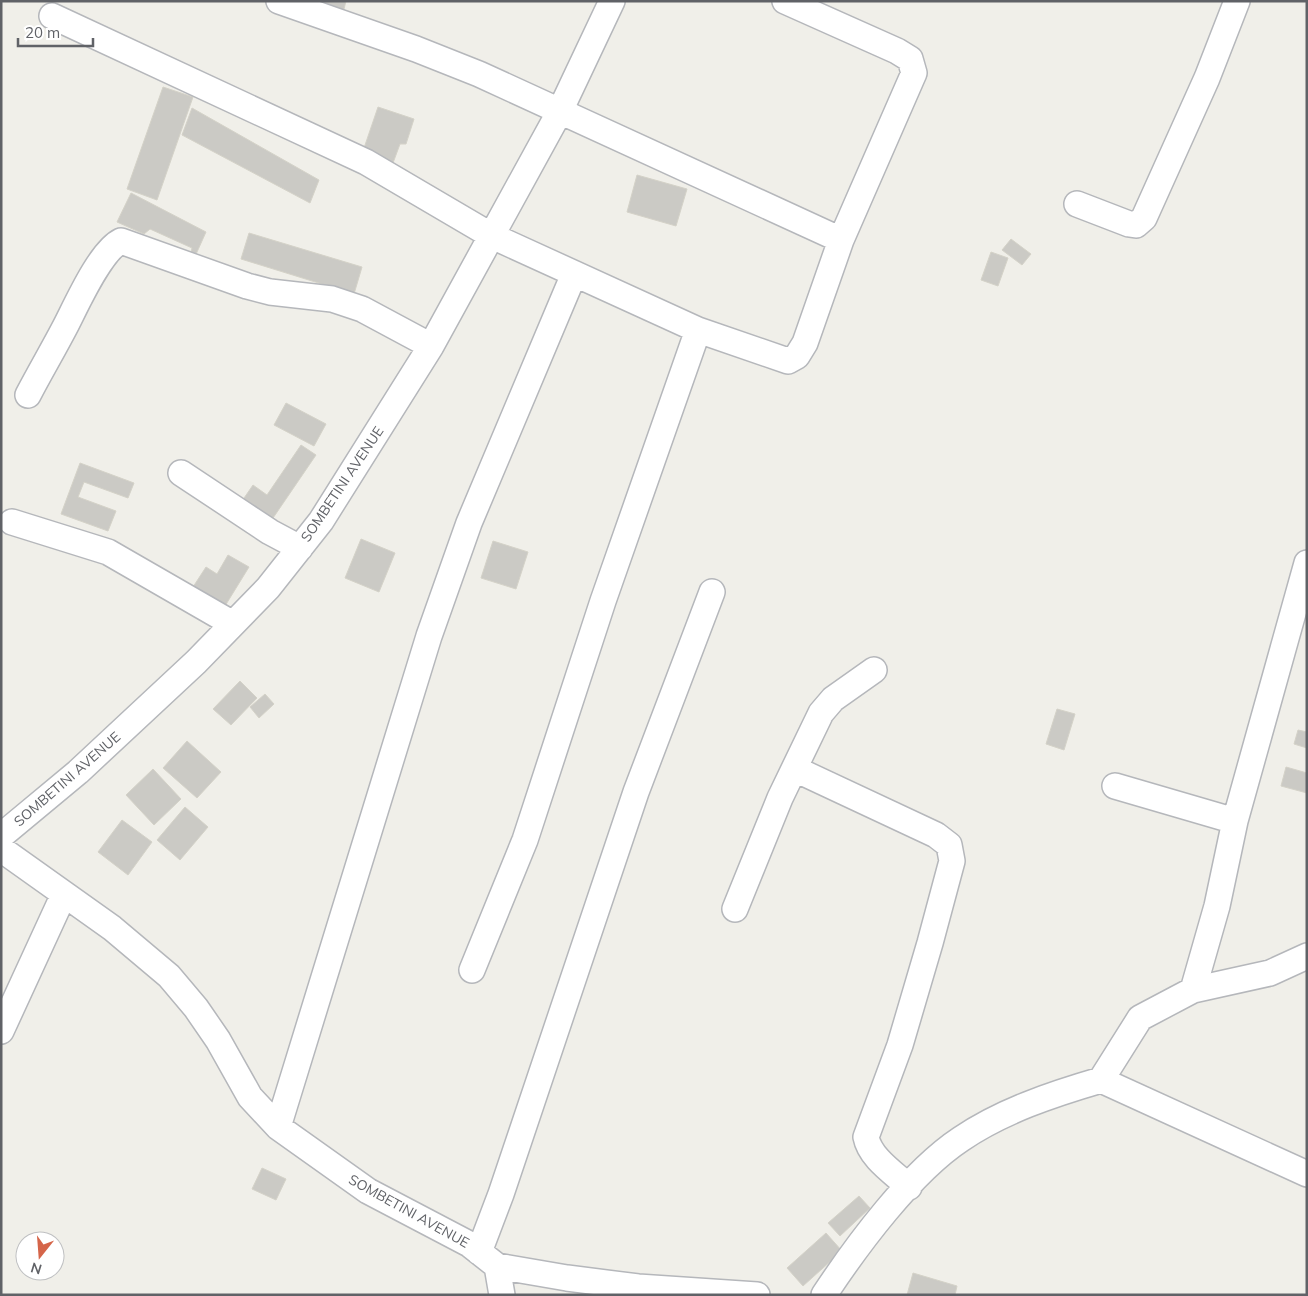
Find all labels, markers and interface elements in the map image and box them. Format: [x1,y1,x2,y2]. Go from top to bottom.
scale bar [18,15,92,47]
text: 20 m [25,23,60,42]
street label: SOMBETINI AVENUE [297,423,387,545]
street label: SOMBETINI AVENUE [10,728,124,830]
street label: SOMBETINI AVENUE [345,1170,473,1252]
north arrow [15,1231,65,1281]
text: N [29,1258,44,1279]

